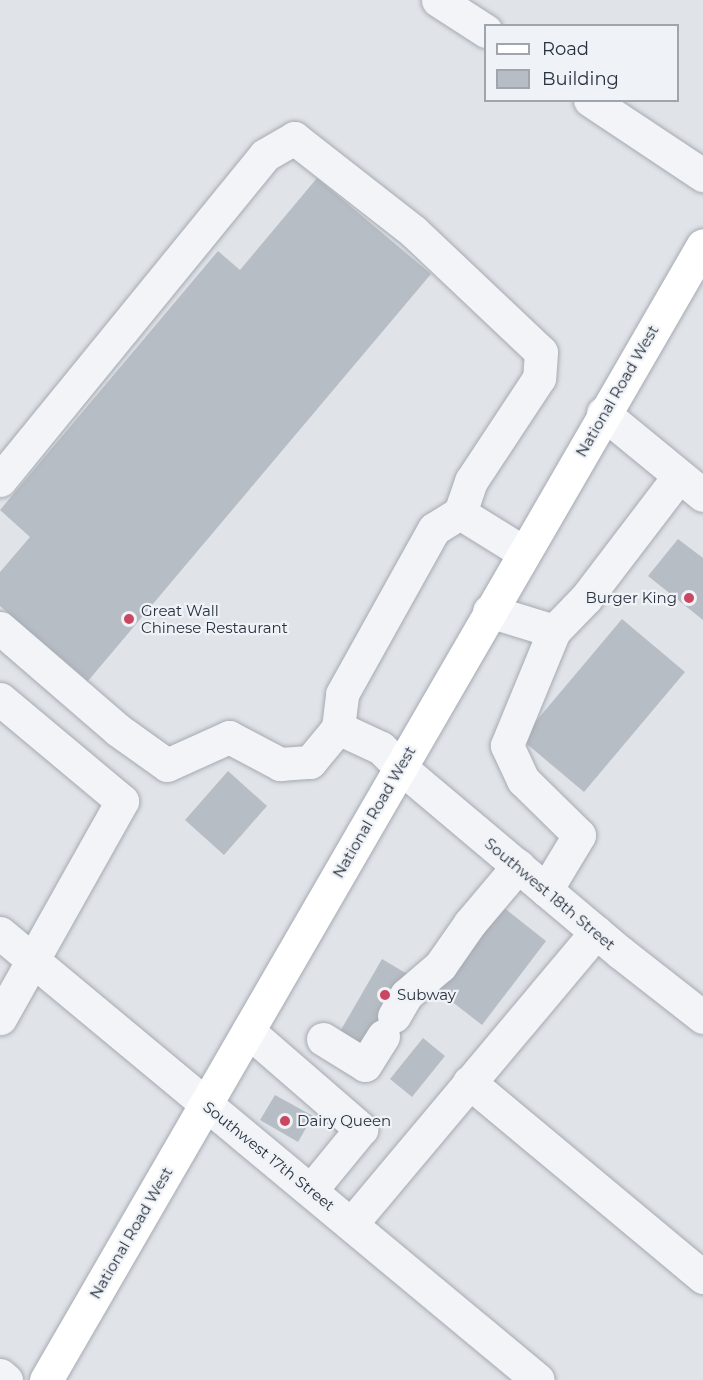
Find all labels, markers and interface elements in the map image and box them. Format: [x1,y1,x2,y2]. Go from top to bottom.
legend [484,24,679,102]
text: Road [542,38,589,60]
text: Building [542,68,619,90]
street label: National Road West [572,322,662,460]
place label: Burger King [585,589,677,607]
marker: Burger King [682,591,696,605]
place label: Great Wall Chinese Restaurant [141,601,288,636]
marker: Great Wall Chinese Restaurant [122,612,136,626]
street label: National Road West [329,743,419,881]
street label: Southwest 18th Street [481,834,619,954]
place label: Subway [397,986,456,1004]
marker: Subway [378,988,392,1002]
street label: Southwest 17th Street [200,1098,338,1214]
place label: Dairy Queen [297,1112,391,1130]
marker: Dairy Queen [278,1114,292,1128]
street label: National Road West [86,1164,176,1302]

